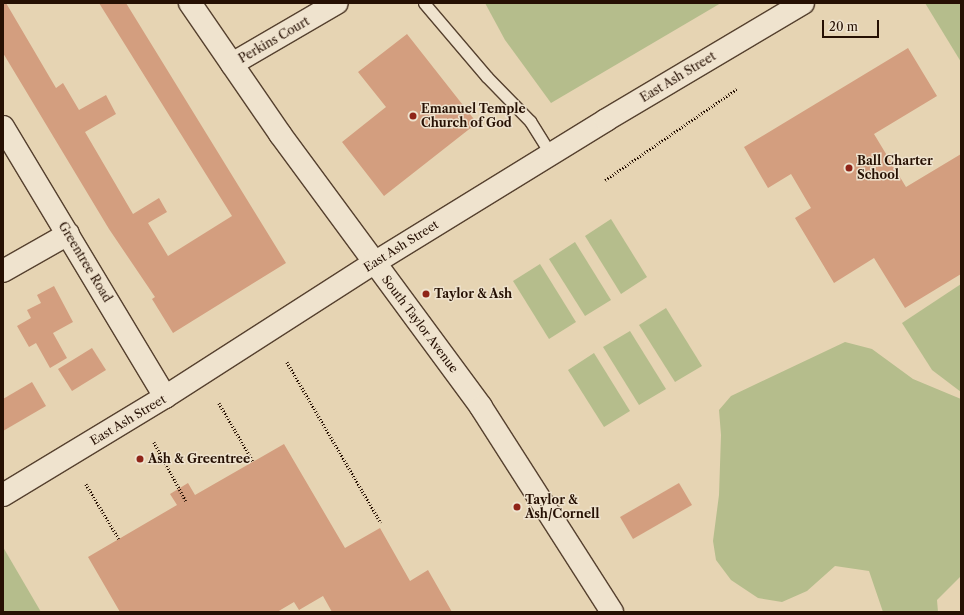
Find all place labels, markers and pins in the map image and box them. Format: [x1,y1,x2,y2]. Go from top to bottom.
place label: Emanuel Temple Church of God [421,102,526,130]
marker: Emanuel Temple Church of God [408,111,418,121]
place label: Ball Charter School [857,154,933,182]
marker: Ball Charter School [844,163,854,173]
place label: Taylor & Ash [434,287,513,301]
marker: Taylor & Ash [421,289,431,299]
place label: Ash & Greentree [148,452,250,466]
marker: Ash & Greentree [135,454,145,464]
place label: Taylor & Ash/Cornell [525,493,600,521]
marker: Taylor & Ash/Cornell [512,502,522,512]

